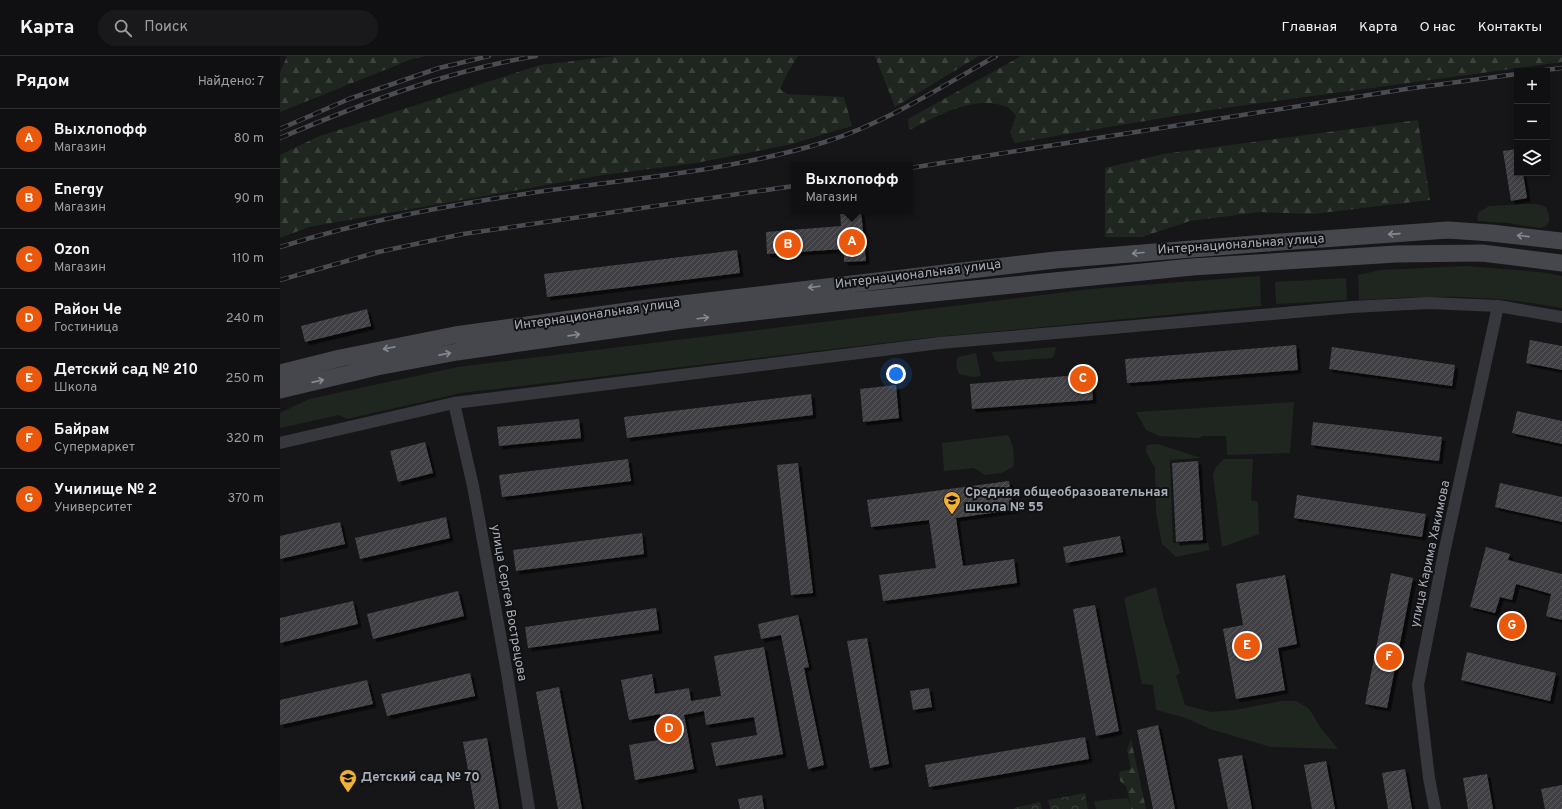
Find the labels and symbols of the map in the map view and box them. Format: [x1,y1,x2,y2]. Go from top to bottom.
pin: A [839,227,865,257]
pin: B [775,230,801,260]
street label: Интернациональная улица [1157,231,1325,259]
one-way arrow [1388,231,1401,238]
one-way arrow [1517,232,1530,240]
one-way arrow [1132,249,1145,256]
street label: Интернациональная улица [834,257,1002,293]
one-way arrow [808,283,821,291]
street label: Интернациональная улица [513,295,681,335]
one-way arrow [696,314,709,322]
one-way arrow [567,331,580,339]
one-way arrow [383,344,396,352]
one-way arrow [438,350,451,358]
your location [886,364,906,384]
pin: C [1070,364,1096,394]
one-way arrow [311,377,324,385]
street label: улица Карима Хакимова [1408,479,1454,629]
place label: Средняя общеобразовательная школа № 55 [965,485,1168,516]
school or university icon: Средняя общеобразовательная школа № 55 [942,490,962,515]
street label: улица Сергея Вострецова [486,523,530,683]
pin: G [1499,611,1525,641]
pin: E [1234,631,1260,661]
pin: F [1376,642,1402,672]
pin: D [656,714,682,744]
school or university icon: Детский сад № 70 [338,768,358,793]
place label: Детский сад № 70 [361,770,480,786]

